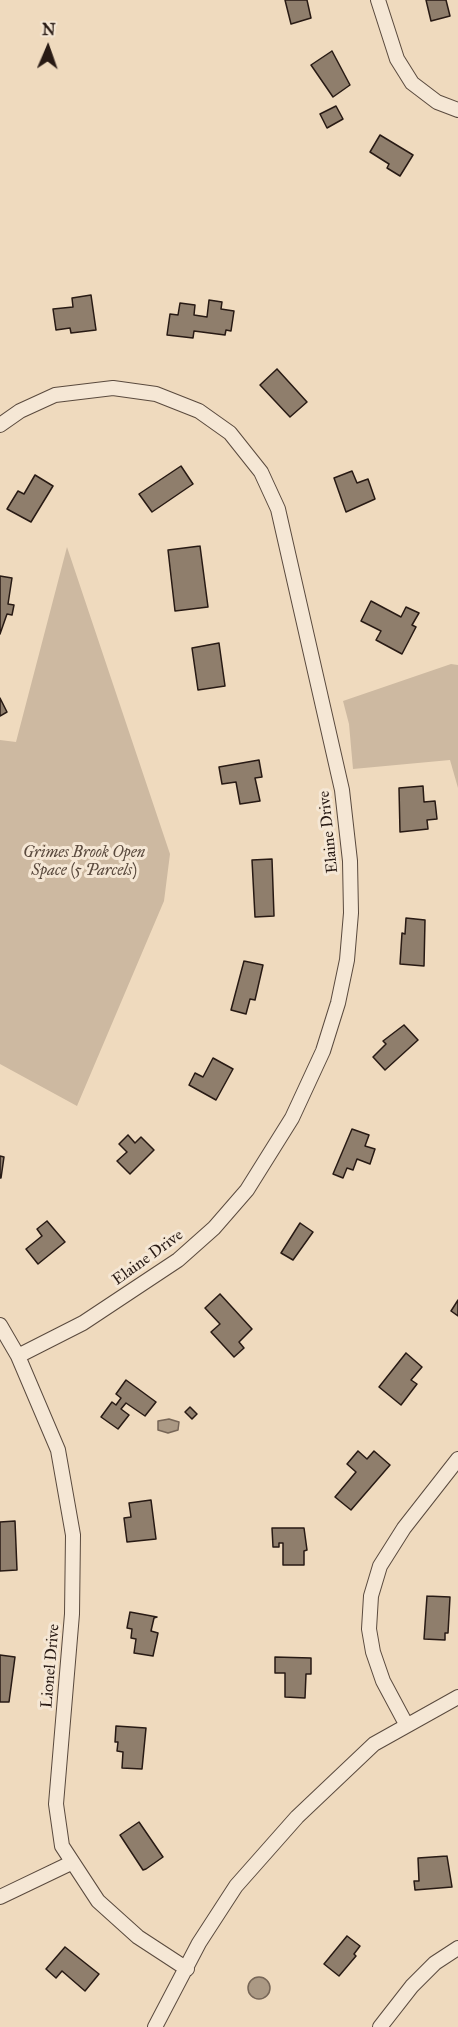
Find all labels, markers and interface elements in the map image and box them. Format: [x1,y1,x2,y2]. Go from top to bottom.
north arrow [18,18,78,78]
text: N [42,20,56,39]
street label: Elaine Drive [315,790,343,874]
park label: Grimes Brook Open Space (5 Parcels) [23,843,145,881]
street label: Elaine Drive [109,1226,187,1290]
street label: Lionel Drive [38,1623,64,1709]

